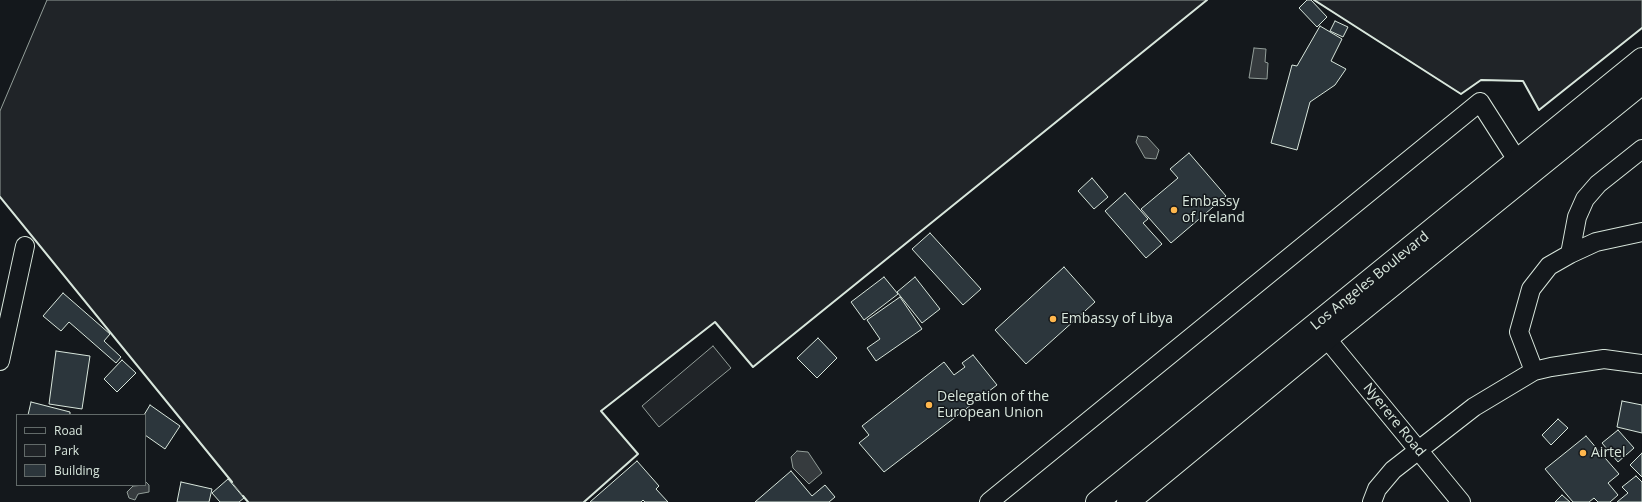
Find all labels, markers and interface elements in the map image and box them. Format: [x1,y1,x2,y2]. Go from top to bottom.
place label: Embassy of Ireland [1182,194,1245,226]
marker: Embassy of Ireland [1169,205,1179,215]
street label: Los Angeles Boulevard [1308,228,1432,334]
place label: Embassy of Libya [1061,311,1173,327]
marker: Embassy of Libya [1048,314,1058,324]
street label: Nyerere Road [1359,380,1429,460]
place label: Delegation of the European Union [937,389,1049,422]
marker: Delegation of the European Union [924,400,934,410]
legend [16,414,146,486]
text: Road [54,422,83,439]
text: Park [54,442,79,459]
place label: Airtel [1591,445,1625,461]
marker: Airtel [1578,448,1588,458]
text: Building [54,462,99,479]

